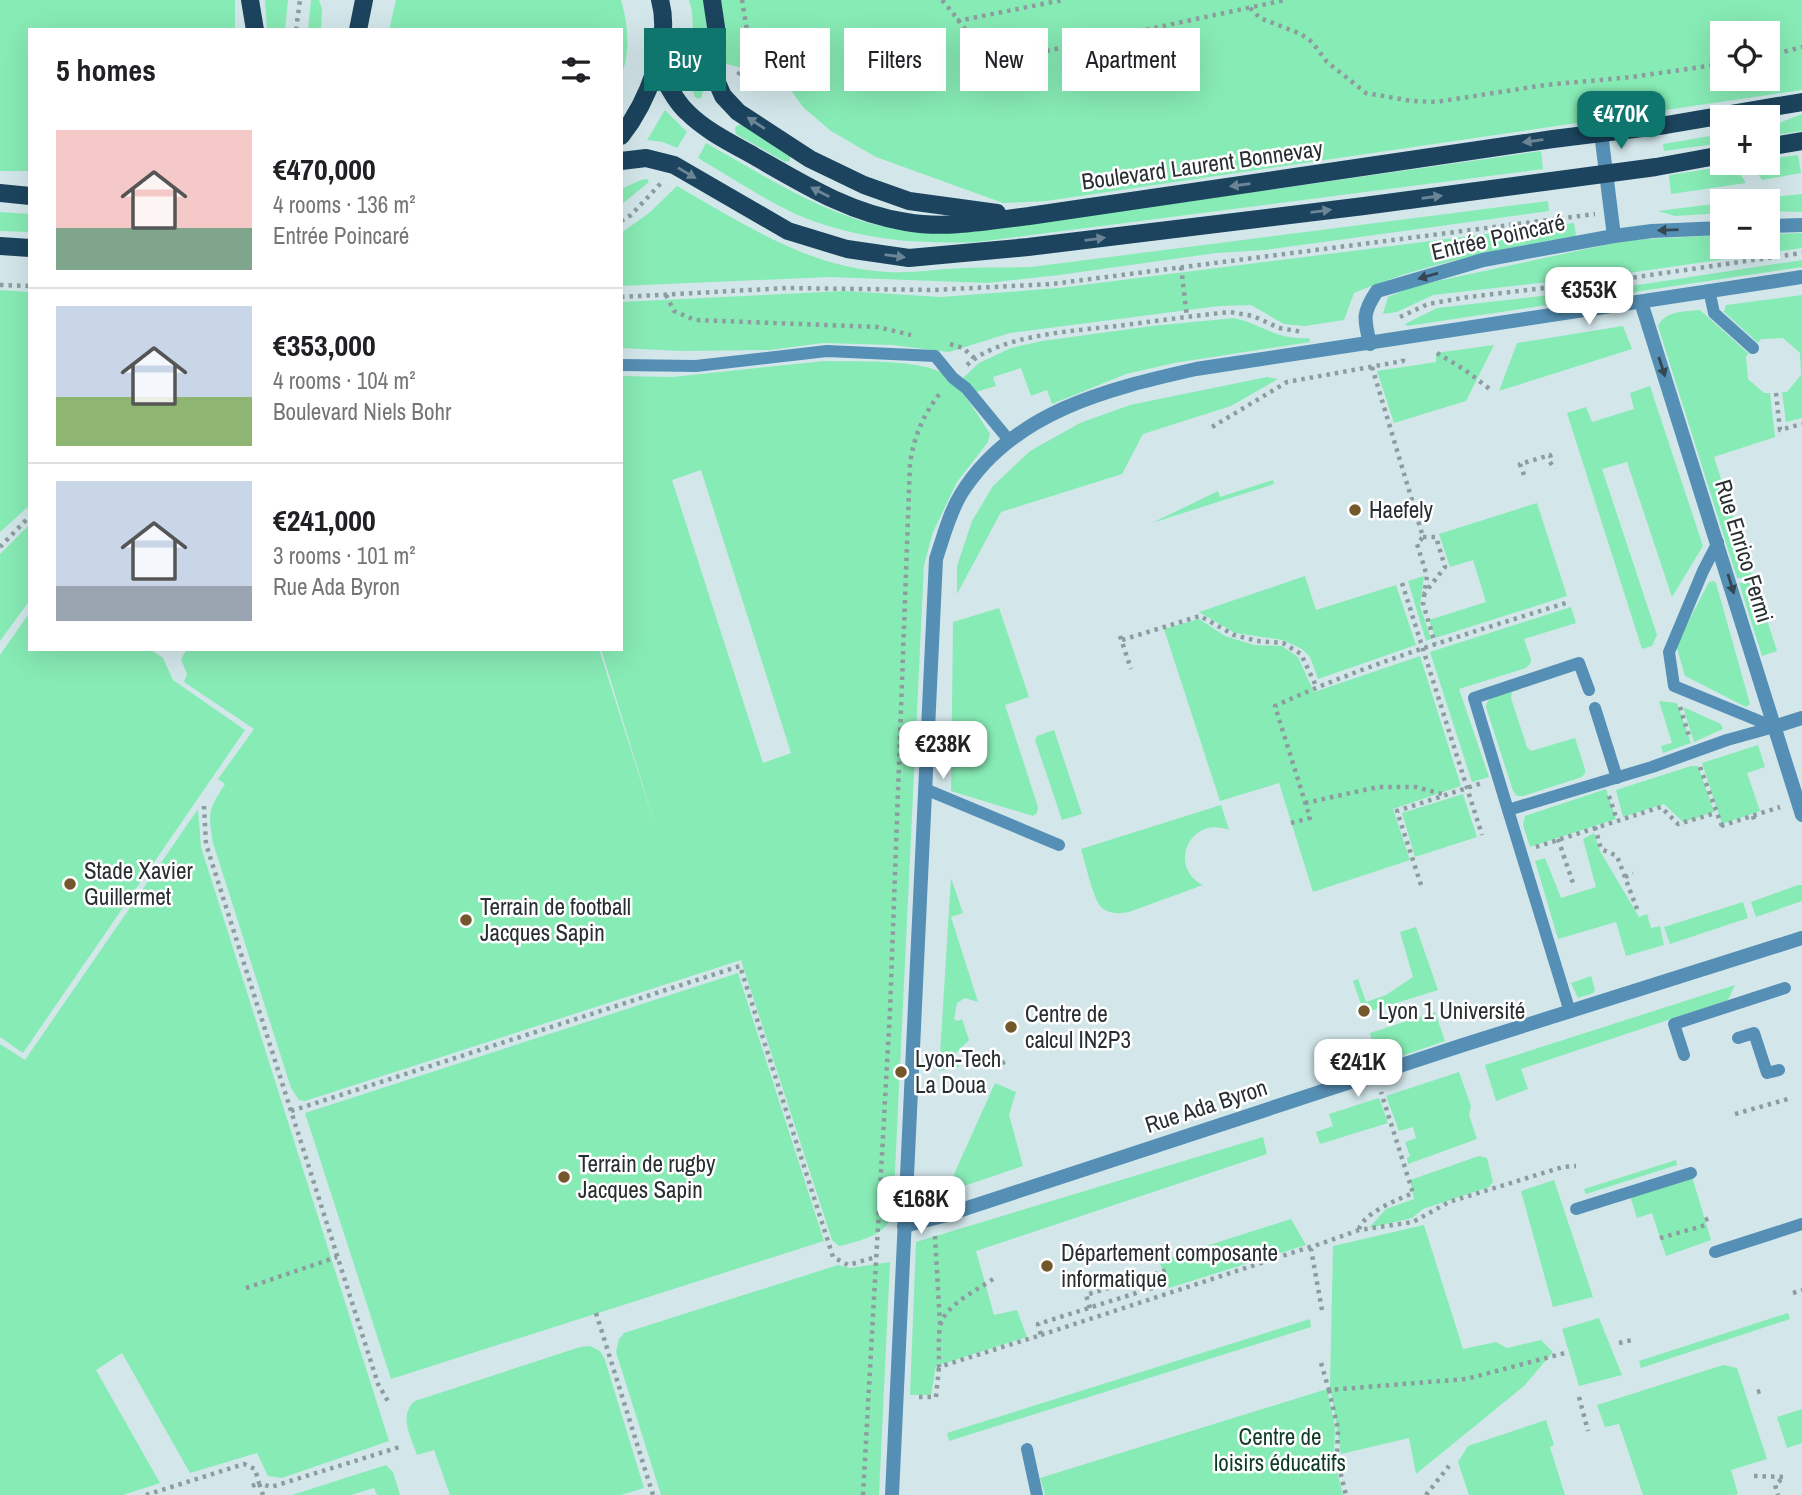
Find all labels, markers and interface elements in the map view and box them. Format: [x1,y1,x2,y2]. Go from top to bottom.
map controls [1710,21,1780,259]
button: locate [1710,21,1780,91]
chip: Buy [644,28,726,91]
chip: Rent [740,28,830,91]
chip: Filters [844,28,946,91]
chip: New [960,28,1048,91]
chip: Apartment [1062,28,1200,91]
text: 5 homes [56,50,156,90]
icon: filters [557,51,595,89]
pin: €470K [1572,92,1670,151]
text: €470K [1593,98,1649,129]
button: + [1710,105,1780,175]
one-way arrow [746,117,765,130]
street label: Boulevard Laurent Bonnevay [1079,132,1325,197]
one-way arrow [1522,136,1544,147]
text: €470,000 [273,149,376,189]
icon: home [112,158,196,242]
one-way arrow [677,166,696,179]
one-way arrow [1229,179,1251,190]
one-way arrow [810,187,830,198]
text: 4 rooms · 136 m² [273,189,416,220]
button: − [1710,189,1780,259]
one-way arrow [1421,191,1443,202]
one-way arrow [1310,206,1332,217]
street label: Entrée Poincaré [1428,206,1568,267]
text: Entrée Poincaré [273,220,409,251]
one-way arrow [1657,225,1679,236]
one-way arrow [1085,233,1107,244]
one-way arrow [884,250,906,261]
pin: €353K [1540,268,1638,327]
one-way arrow [1417,272,1438,282]
text: €353K [1561,274,1617,305]
text: €353,000 [273,325,376,365]
icon: home [112,334,196,418]
one-way arrow [1657,356,1668,377]
text: 4 rooms · 104 m² [273,365,416,396]
text: Boulevard Niels Bohr [273,396,451,427]
street label: Rue Enrico Fermi [1708,476,1781,626]
place label: Haefely [1369,494,1434,525]
text: €241,000 [273,500,376,540]
marker: Haefely [1347,502,1363,518]
icon: home [112,509,196,593]
text: 3 rooms · 101 m² [273,540,416,571]
text: Rue Ada Byron [273,571,400,602]
one-way arrow [1726,573,1736,594]
pin: €238K [894,722,992,781]
text: €238K [915,728,971,759]
place label: Stade Xavier Guillermet [84,855,194,912]
marker: Stade Xavier Guillermet [62,876,78,892]
place label: Terrain de football Jacques Sapin [480,891,631,948]
marker: Terrain de football Jacques Sapin [458,912,474,928]
place label: Lyon 1 Université [1378,995,1525,1026]
place label: Centre de calcul IN2P3 [1025,998,1131,1055]
marker: Lyon 1 Université [1356,1003,1372,1019]
marker: Centre de calcul IN2P3 [1003,1019,1019,1035]
pin: €241K [1309,1040,1407,1099]
place label: Lyon-Tech La Doua [915,1043,1001,1100]
text: €241K [1330,1046,1386,1077]
marker: Lyon-Tech La Doua [893,1064,909,1080]
street label: Rue Ada Byron [1141,1071,1271,1140]
place label: Terrain de rugby Jacques Sapin [578,1148,716,1205]
marker: Terrain de rugby Jacques Sapin [556,1169,572,1185]
pin: €168K [872,1176,970,1236]
text: €168K [893,1183,949,1214]
place label: Département composante informatique [1061,1237,1278,1294]
marker: Département composante informatique [1039,1258,1055,1274]
park label: Centre de loisirs éducatifs [1214,1421,1346,1478]

